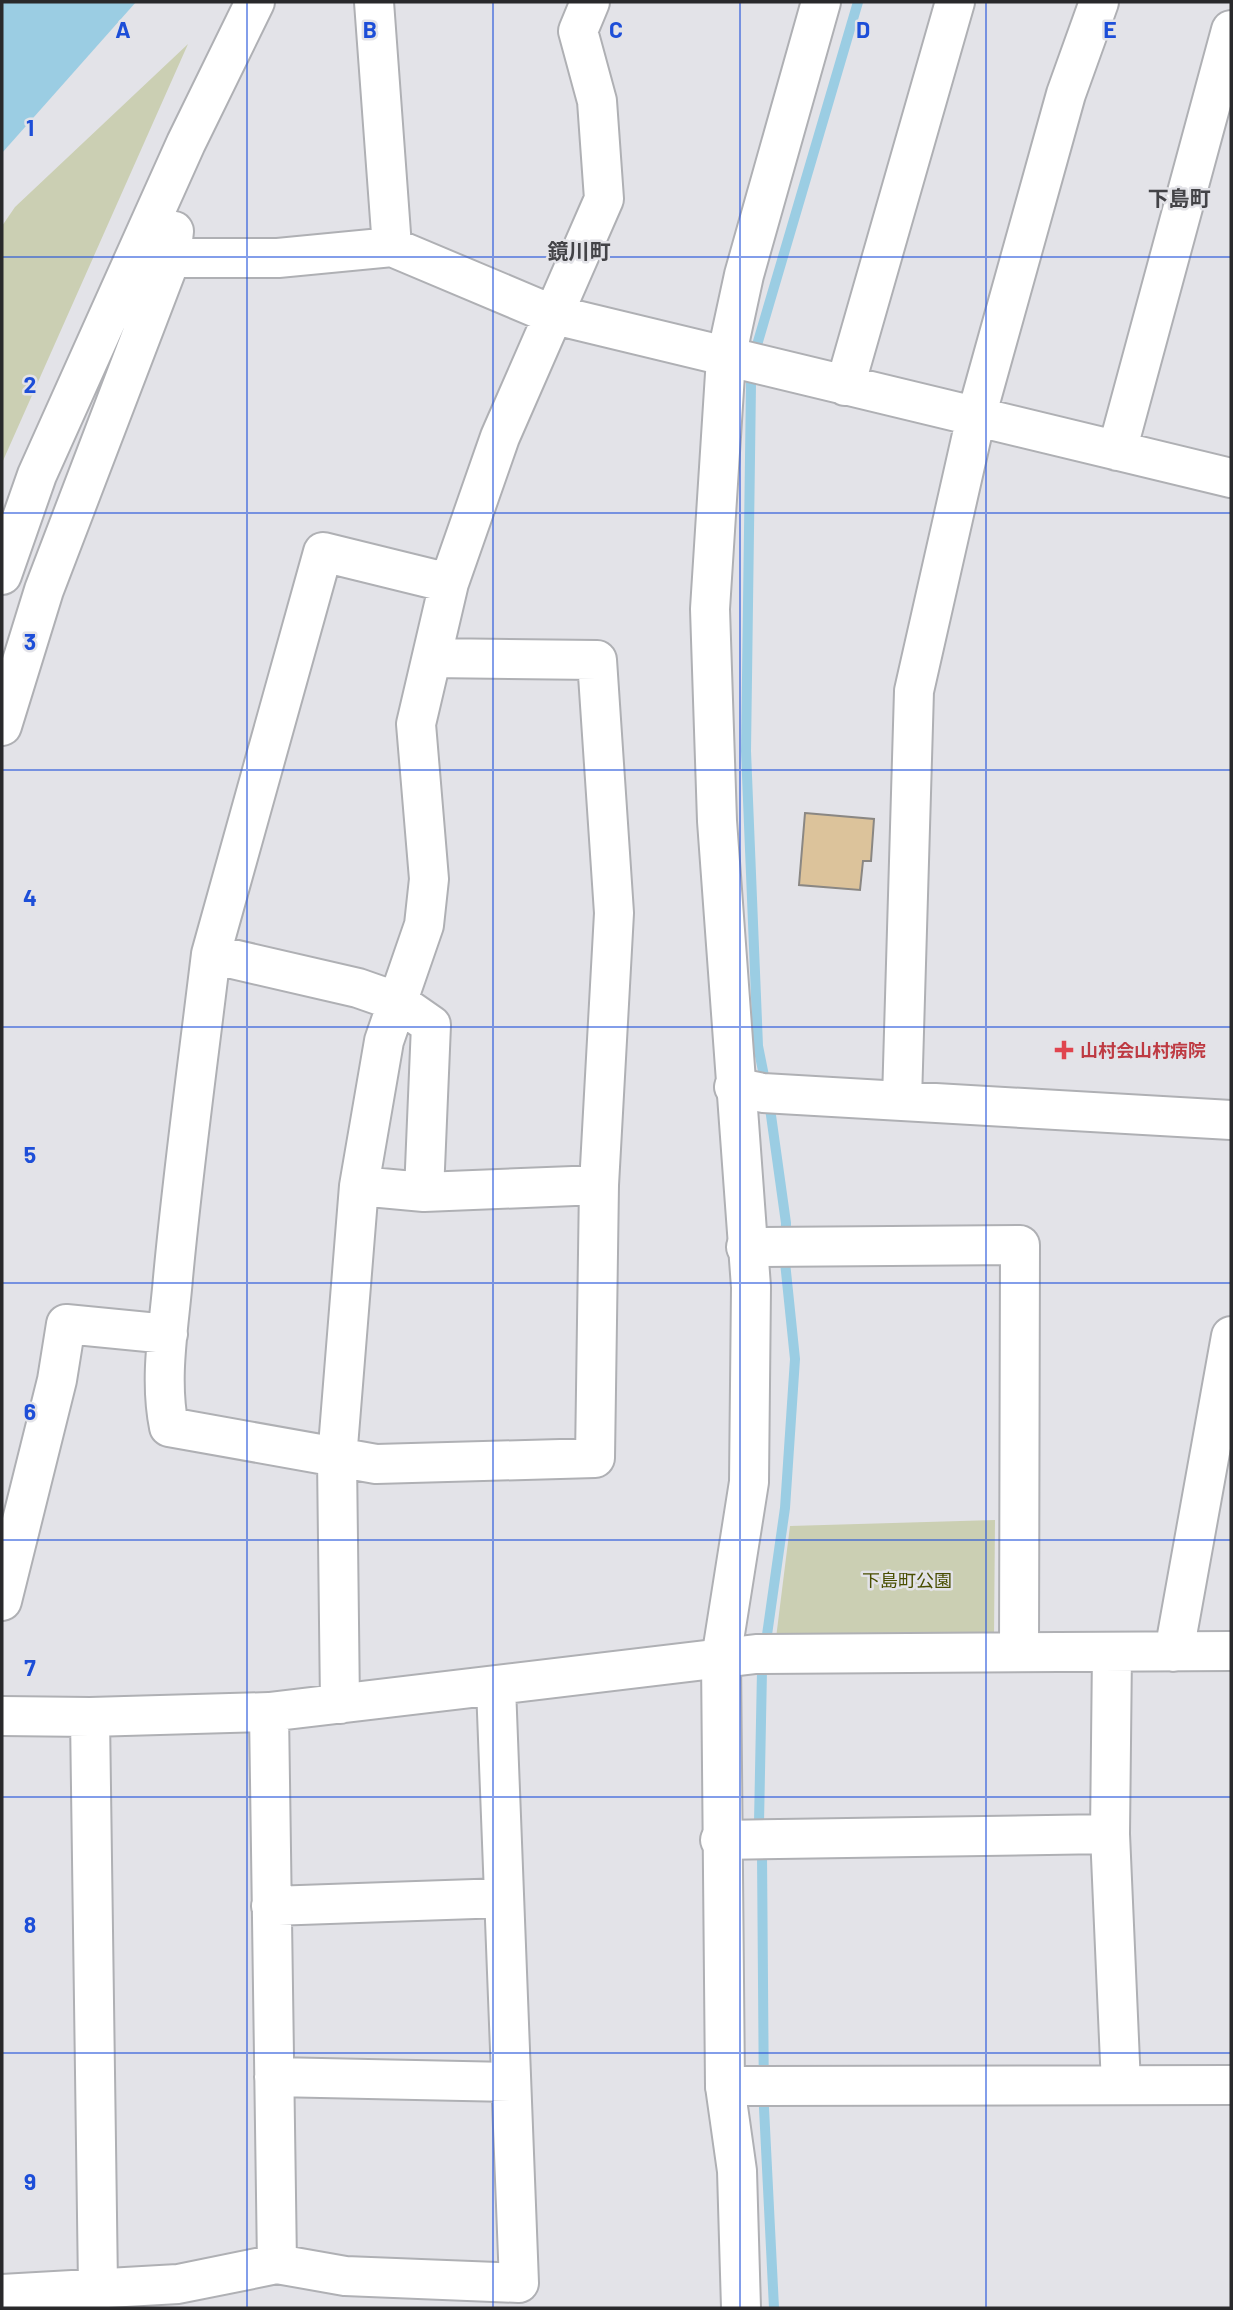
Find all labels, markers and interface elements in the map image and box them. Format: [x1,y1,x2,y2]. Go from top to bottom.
text: A [115,15,131,43]
text: B [363,15,377,43]
text: C [609,15,623,43]
text: D [856,15,870,43]
text: E [1103,15,1117,43]
text: 1 [26,113,34,141]
district label: 下島町 [1148,185,1211,210]
district label: 鏡川町 [548,238,611,263]
text: 2 [24,370,36,398]
text: 3 [24,627,36,655]
text: 4 [23,883,37,911]
place label: 山村会山村病院 [1080,1039,1206,1061]
marker: 山村会山村病院 [1054,1040,1074,1060]
text: 5 [24,1140,36,1168]
text: 6 [24,1397,36,1425]
park label: 下島町公園 [862,1569,952,1591]
text: 7 [24,1653,36,1681]
text: 8 [24,1910,36,1938]
text: 9 [24,2167,36,2195]

